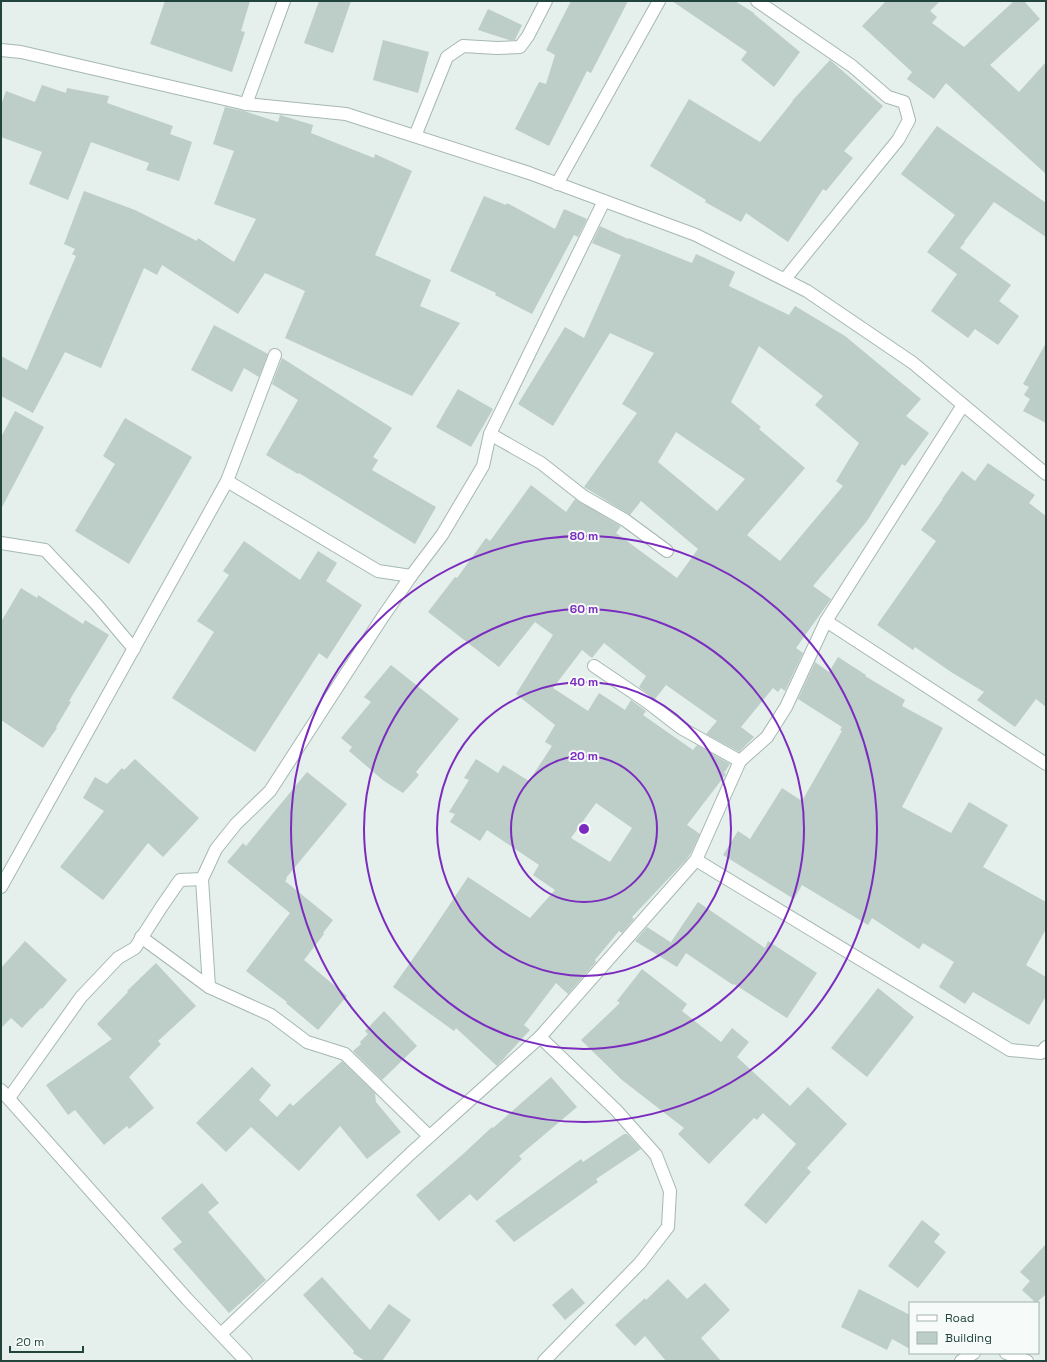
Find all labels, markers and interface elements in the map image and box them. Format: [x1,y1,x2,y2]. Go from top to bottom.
text: 80 m [570,528,598,544]
text: 60 m [570,601,598,617]
text: 40 m [570,674,598,690]
text: 20 m [570,748,598,764]
centre of rings [577,822,591,836]
legend [909,1302,1039,1354]
text: Road [945,1310,974,1326]
scale bar [10,1328,83,1354]
text: Building [945,1330,992,1346]
text: 20 m [16,1334,44,1350]

